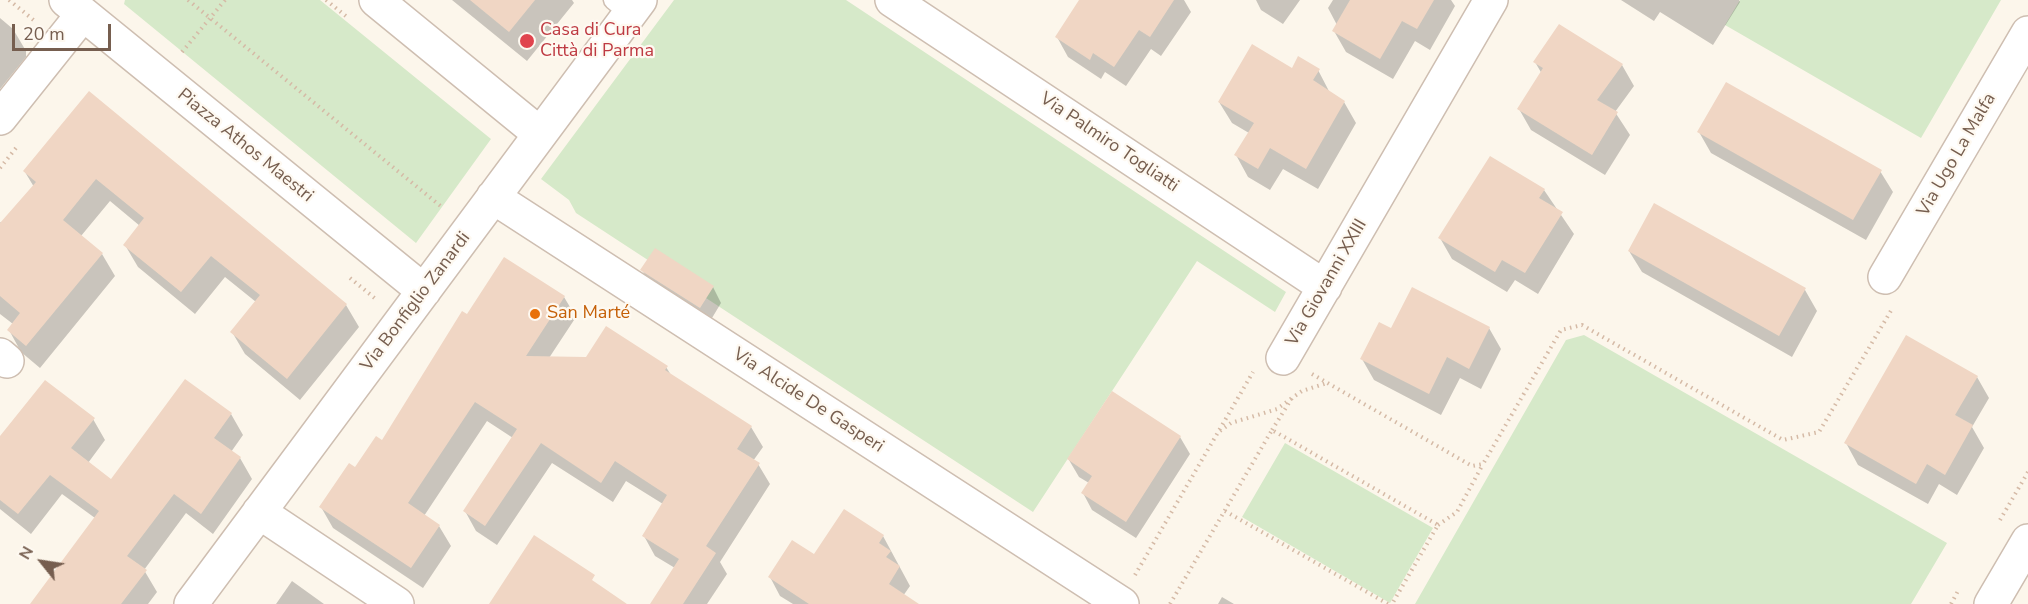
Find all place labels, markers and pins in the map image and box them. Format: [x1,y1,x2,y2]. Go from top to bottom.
place label: Casa di Cura Città di Parma [540,20,654,63]
marker: Casa di Cura Città di Parma [518,32,536,50]
place label: San Marté [547,303,630,325]
marker: San Marté [528,307,542,321]

